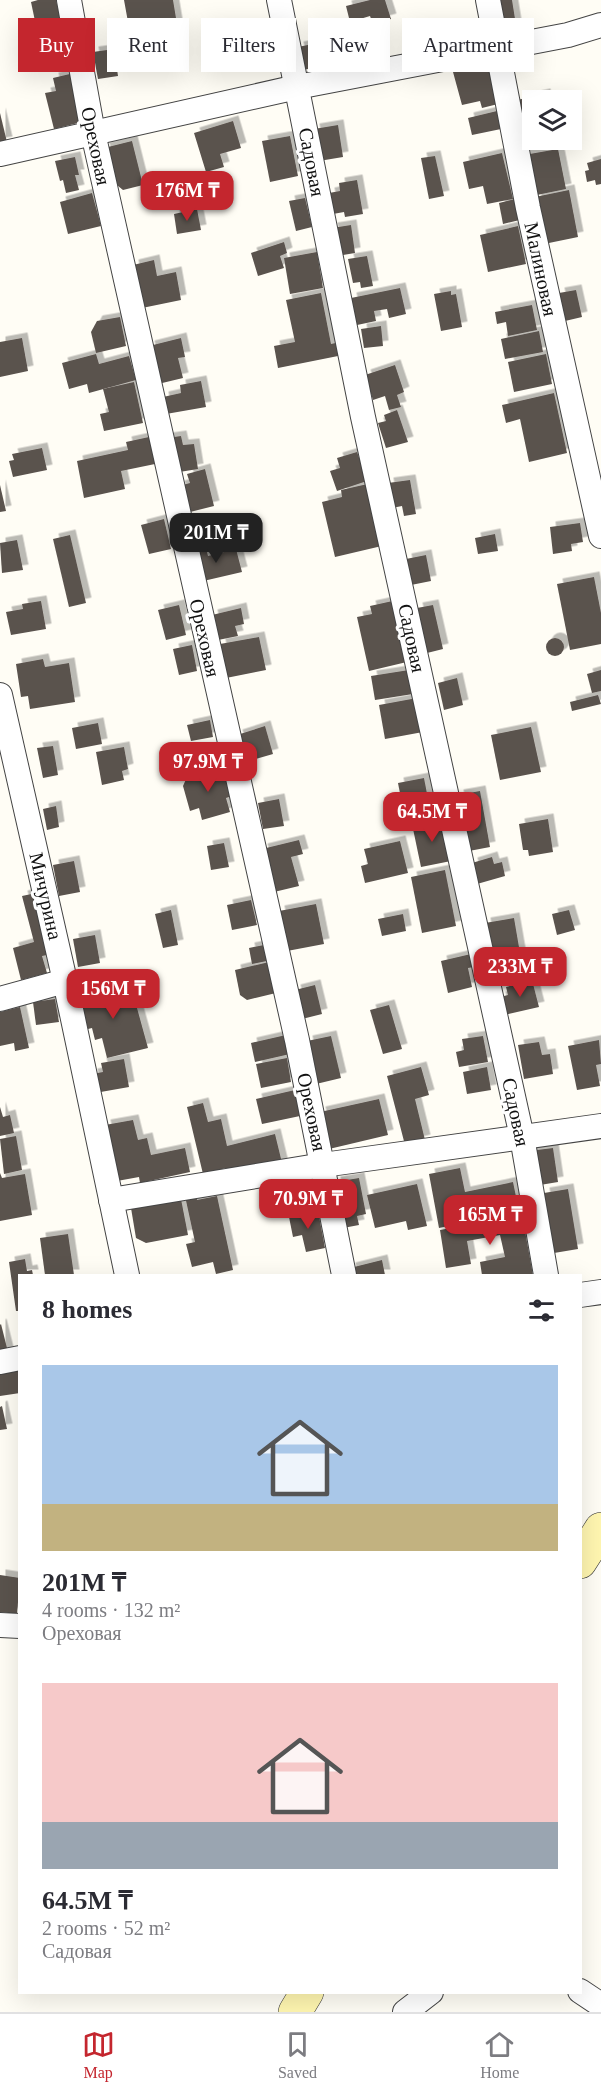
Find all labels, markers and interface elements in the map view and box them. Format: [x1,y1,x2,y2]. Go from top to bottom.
chip: Buy [18,18,95,72]
chip: Rent [107,18,189,72]
chip: Filters [201,18,296,72]
chip: New [308,18,390,72]
chip: Apartment [402,18,534,72]
map controls [522,90,582,150]
button: layers [522,90,582,150]
street label: Ореховая [76,105,115,187]
street label: Садовая [294,126,329,198]
pin: 176M ₸ [138,171,236,222]
text: 176M ₸ [155,179,219,201]
street label: Малиновая [520,220,562,318]
pin: 201M ₸ [167,513,265,564]
text: 201M ₸ [184,521,248,543]
street label: Ореховая [184,597,225,679]
street label: Садовая [393,602,430,675]
pin: 97.9M ₸ [153,742,263,793]
text: 97.9M ₸ [173,750,243,772]
pin: 64.5M ₸ [377,792,487,843]
text: 64.5M ₸ [397,800,467,822]
street label: Мичурина [24,850,67,942]
pin: 233M ₸ [471,947,569,998]
text: 233M ₸ [488,955,552,977]
pin: 156M ₸ [64,969,162,1020]
text: 156M ₸ [81,977,145,999]
street label: Ореховая [292,1071,331,1153]
street label: Садовая [497,1076,534,1149]
pin: 70.9M ₸ [253,1179,363,1230]
text: 70.9M ₸ [273,1187,343,1209]
pin: 165M ₸ [441,1195,539,1246]
text: 165M ₸ [458,1203,522,1225]
icon: filters [525,1294,558,1327]
text: 8 homes [42,1295,132,1324]
icon: home [246,1404,354,1512]
text: 201M ₸ [42,1568,126,1597]
text: 4 rooms · 132 m² [42,1599,180,1621]
text: Ореховая [42,1622,122,1644]
icon: home [246,1722,354,1830]
text: 64.5M ₸ [42,1886,133,1915]
text: 2 rooms · 52 m² [42,1917,170,1939]
text: Садовая [42,1940,112,1962]
tab: Map [82,2028,115,2082]
tab: Saved [278,2028,317,2082]
tab: Home [480,2028,519,2082]

